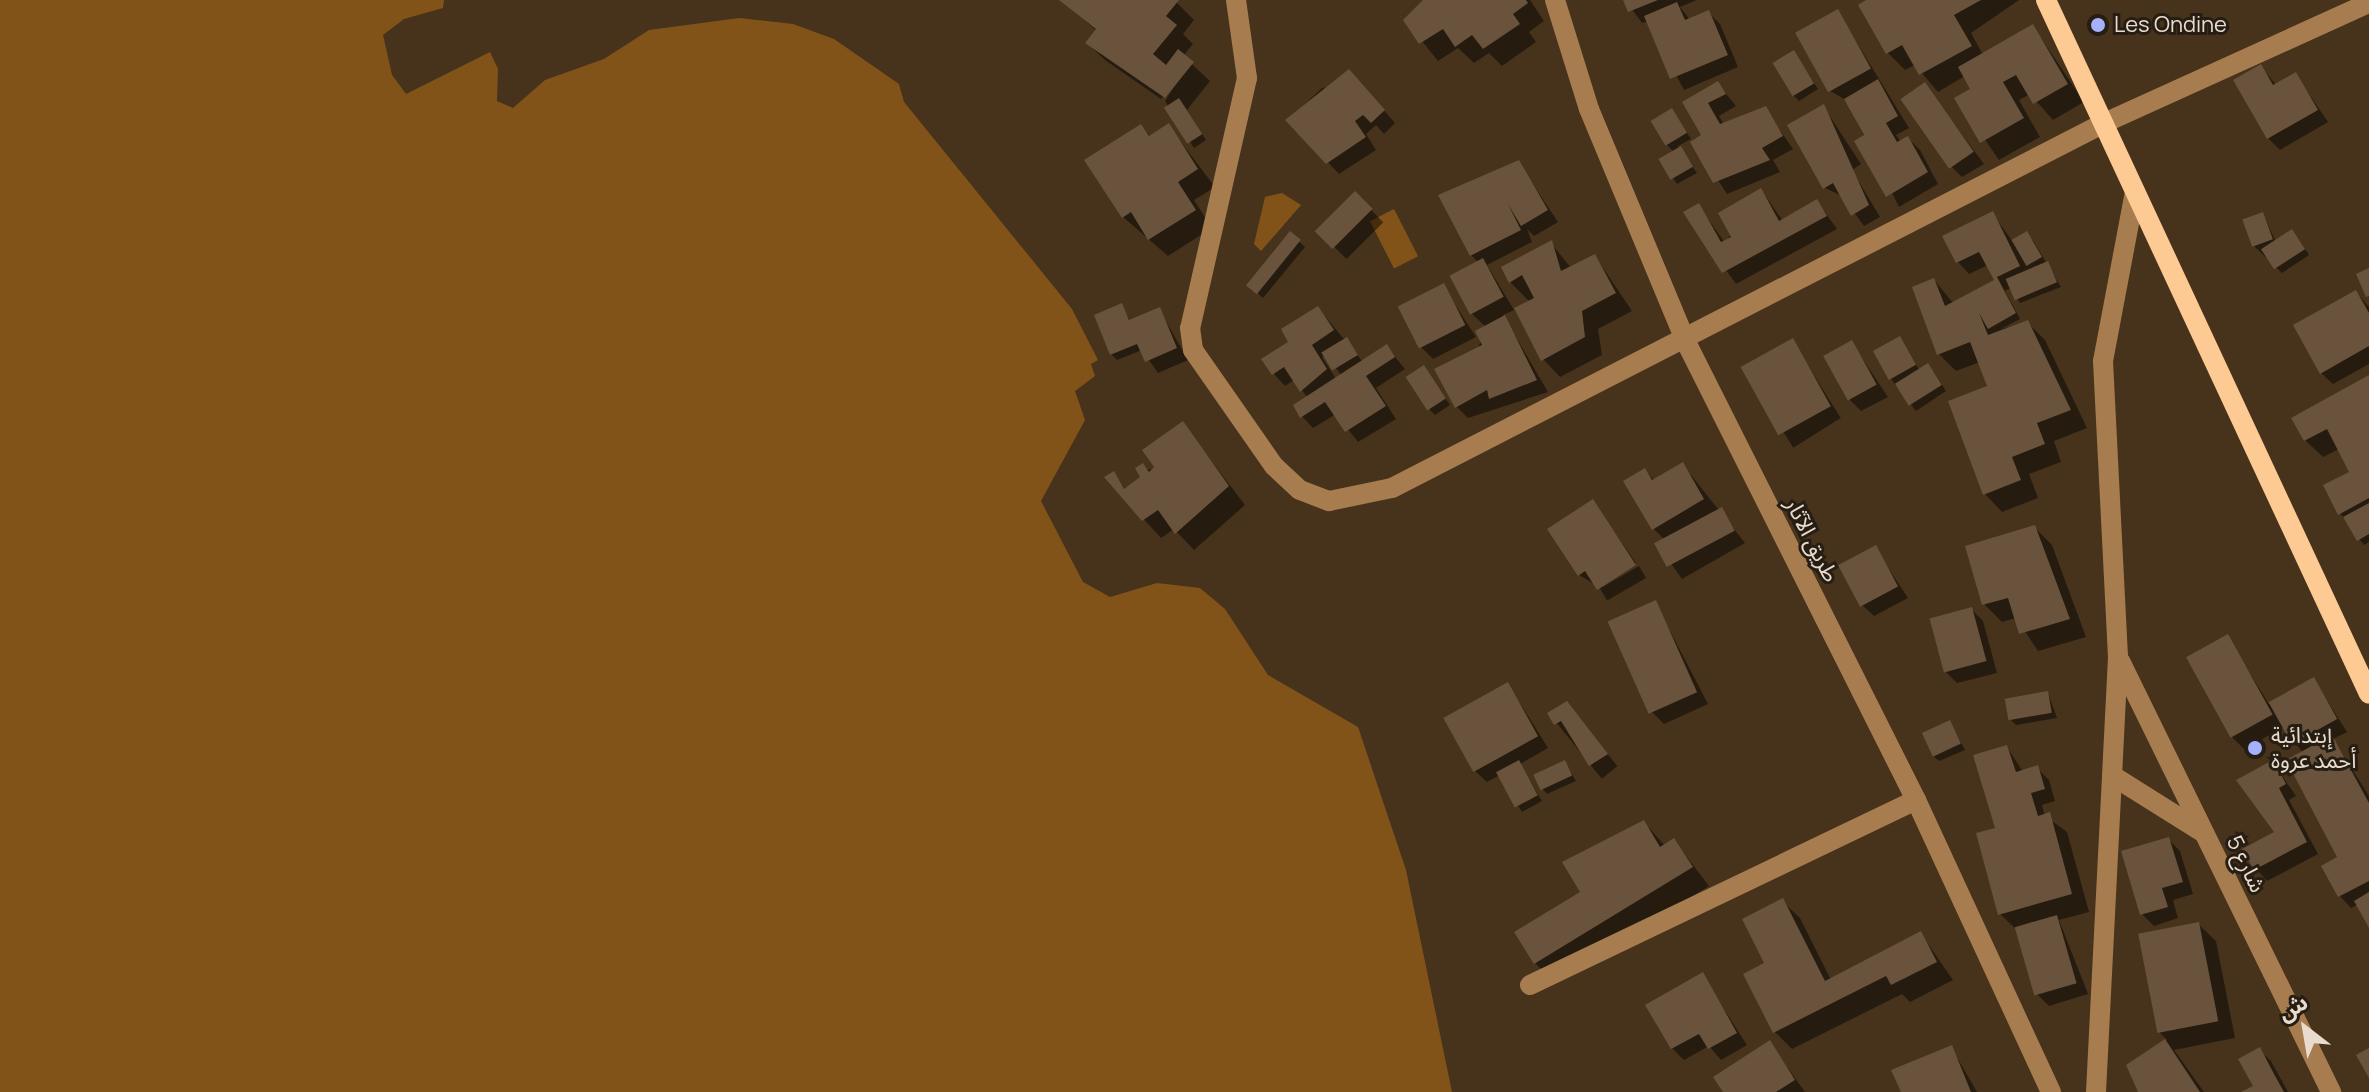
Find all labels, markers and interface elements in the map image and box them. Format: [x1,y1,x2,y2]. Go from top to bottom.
place label: Les Ondine [2114,12,2227,38]
marker: Les Ondine [2089,16,2107,34]
street label: طريق الآثار [1780,494,1844,586]
place label: إبتدائية أحمد عروة [2271,722,2356,774]
marker: إبتدائية أحمد عروة [2246,739,2264,757]
street label: شارع 5 [2221,831,2271,897]
text: ش [2272,987,2313,1028]
north arrow [2265,988,2345,1068]

